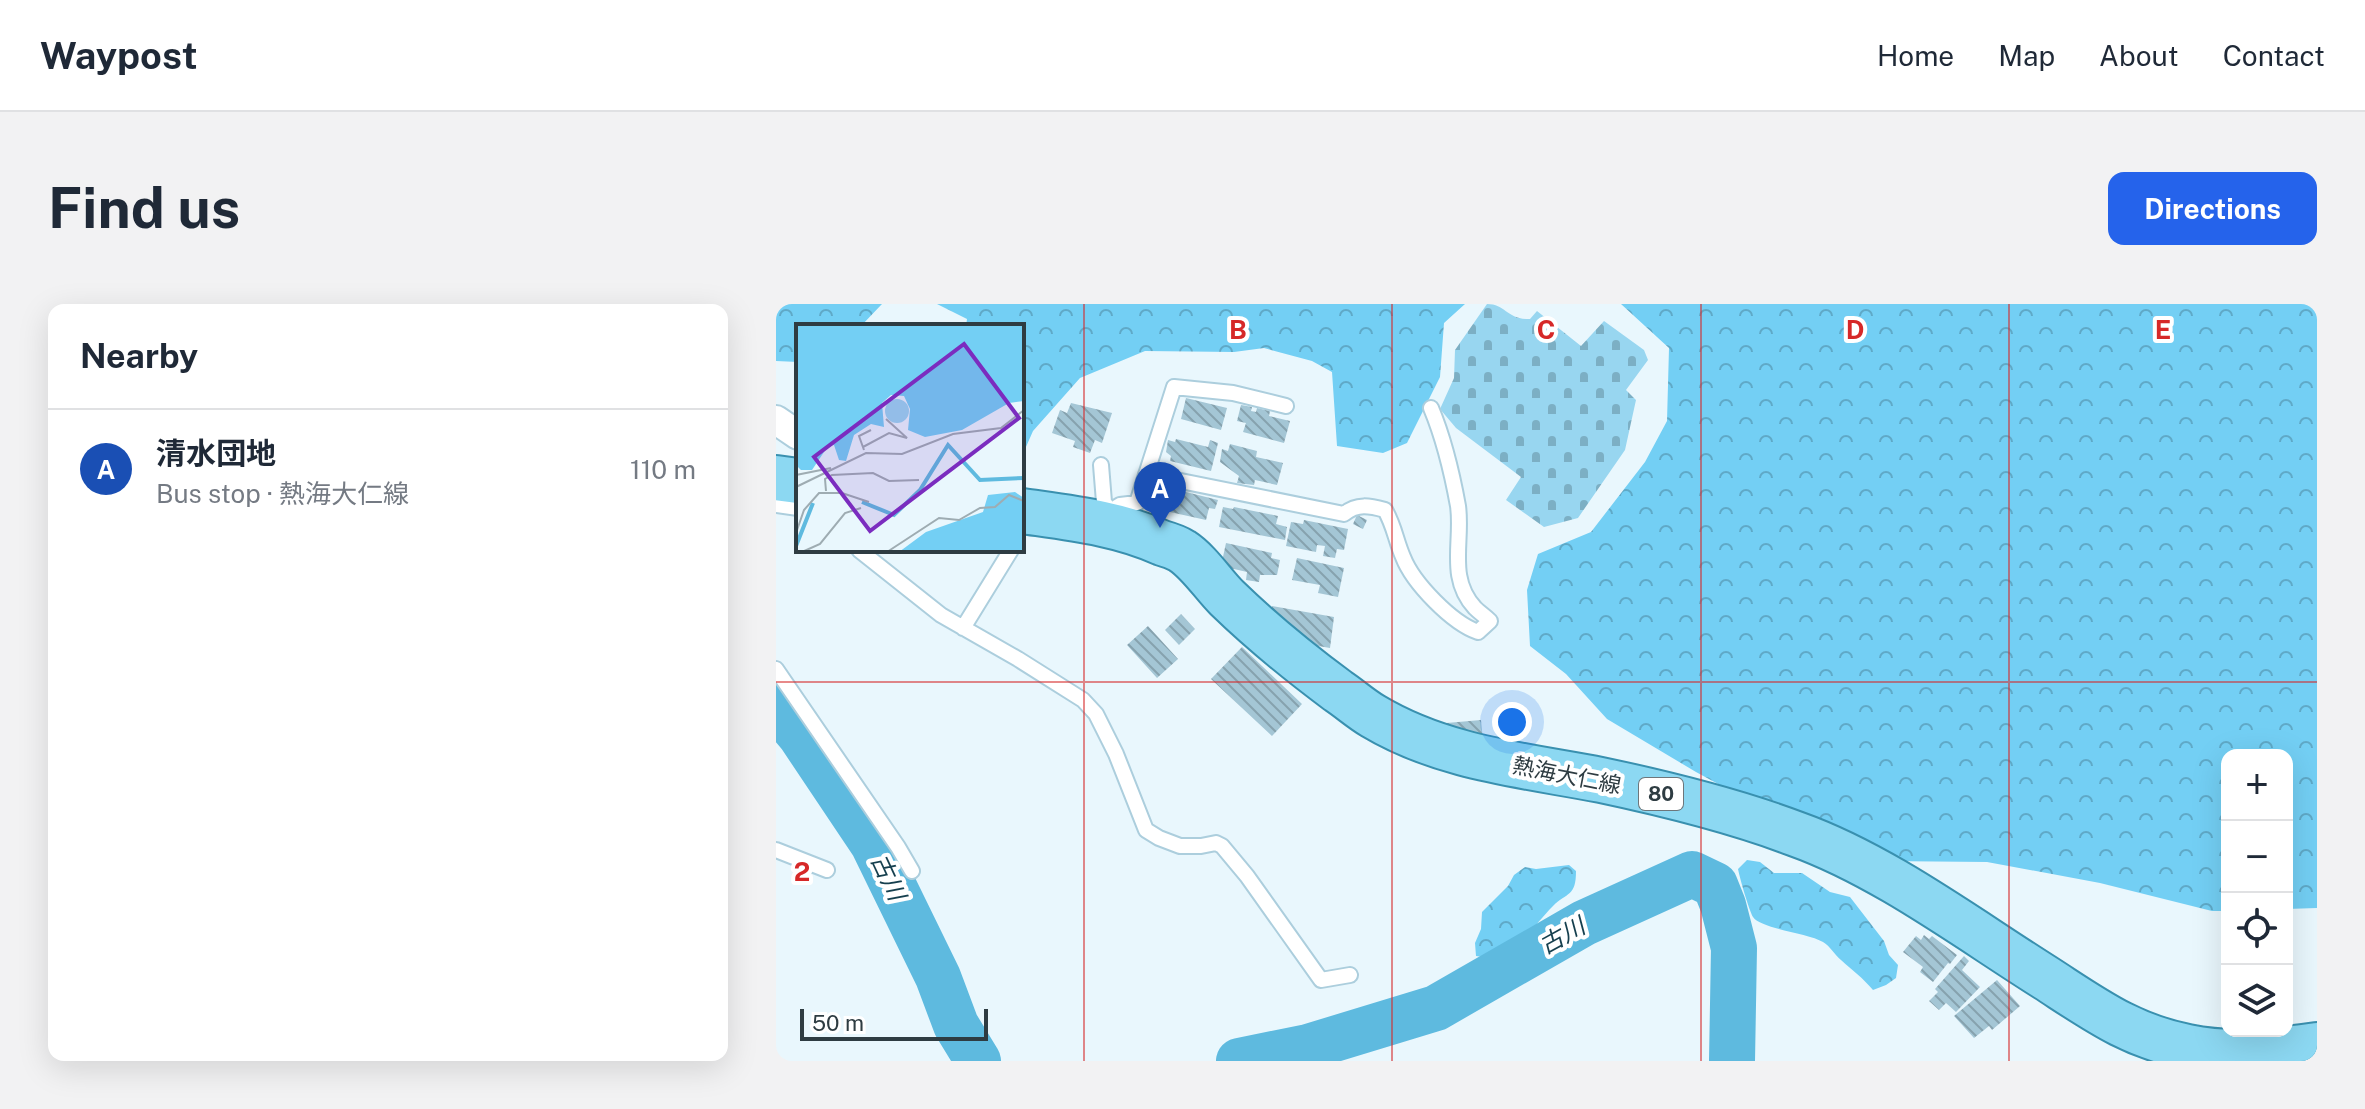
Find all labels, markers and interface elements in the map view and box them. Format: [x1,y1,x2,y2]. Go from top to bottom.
text: Waypost [40,33,198,78]
text: Home [1877,39,1954,72]
text: Map [1998,39,2055,72]
text: About [2099,39,2179,72]
text: Contact [2223,39,2325,72]
button: Directions [2108,172,2317,245]
text: Find us [48,175,240,241]
text: B [1229,314,1247,345]
text: C [1537,314,1555,345]
text: D [1846,314,1864,345]
text: E [2155,314,2171,345]
inset map [796,324,1024,552]
text: Nearby [80,336,198,376]
text: 清水団地 [156,435,276,471]
text: A [97,454,115,485]
text: 110 m [630,454,696,485]
pin: A [1134,462,1186,528]
text: Bus stop · 熱海大仁線 [156,478,409,509]
your location [1492,702,1532,742]
map controls [2221,749,2293,1037]
button: + [2221,749,2293,821]
street label: 熱海大仁線 [1511,752,1623,798]
road number: 80 [1639,778,1683,810]
button: − [2221,821,2293,893]
water label: 古川 [866,849,913,907]
text: 2 [794,856,810,887]
button: locate [2221,893,2293,965]
water label: 古川 [1534,910,1592,959]
button: layers [2221,965,2293,1037]
scale bar [800,1005,988,1041]
text: 50 m [812,1010,864,1036]

